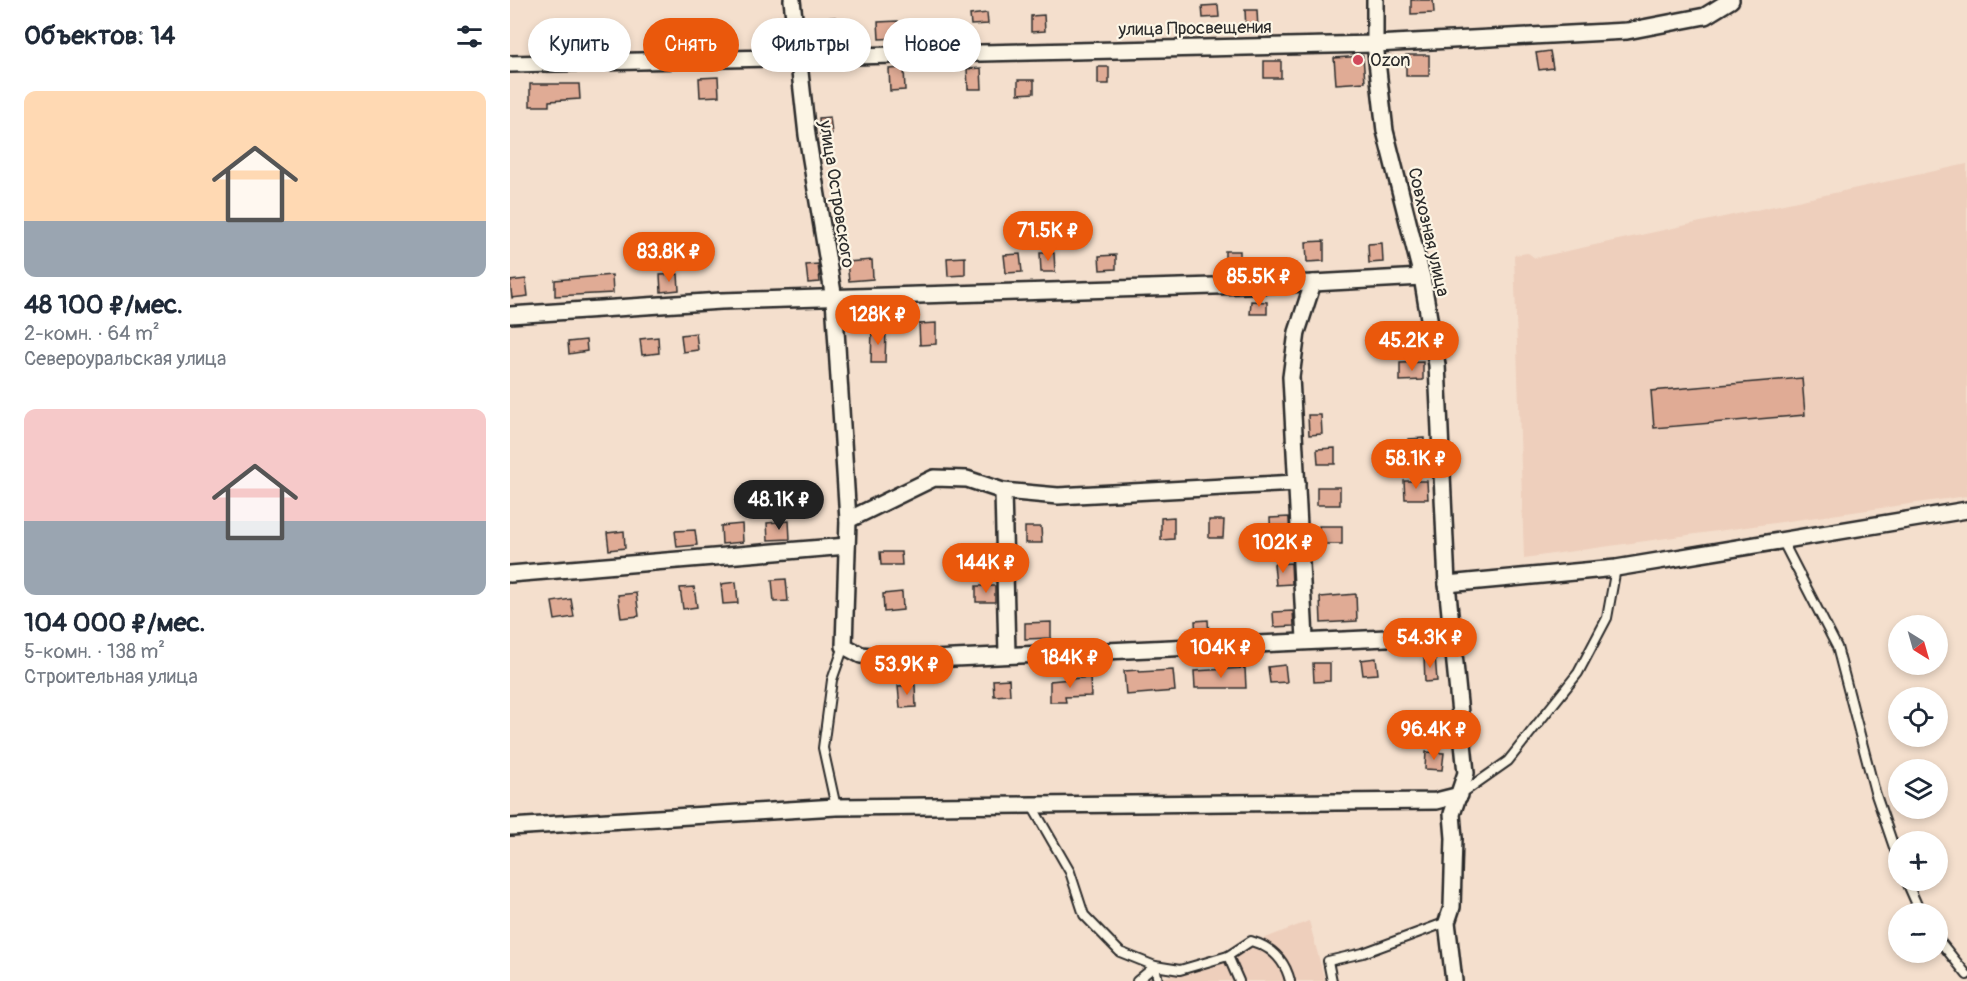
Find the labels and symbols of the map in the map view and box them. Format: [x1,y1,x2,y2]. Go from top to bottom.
street label: улица Просвещения [1117,16,1272,41]
place label: Ozon [1370,49,1410,72]
marker: Ozon [1351,53,1365,67]
street label: улица Островского [813,118,860,270]
street label: Совхозная улица [1403,165,1455,299]
pin: 71.5K ₽ [993,211,1103,262]
pin: 83.8K ₽ [614,232,724,283]
pin: 85.5K ₽ [1204,257,1314,308]
pin: 128K ₽ [829,295,927,346]
pin: 45.2K ₽ [1357,321,1467,372]
pin: 58.1K ₽ [1361,439,1471,490]
pin: 48.1K ₽ [724,480,834,531]
pin: 102K ₽ [1234,523,1332,574]
pin: 144K ₽ [937,543,1035,594]
north arrow [1888,615,1948,675]
pin: 54.3K ₽ [1375,618,1485,669]
pin: 104K ₽ [1172,628,1270,679]
pin: 184K ₽ [1021,638,1119,689]
pin: 53.9K ₽ [852,645,962,696]
pin: 96.4K ₽ [1379,710,1489,761]

